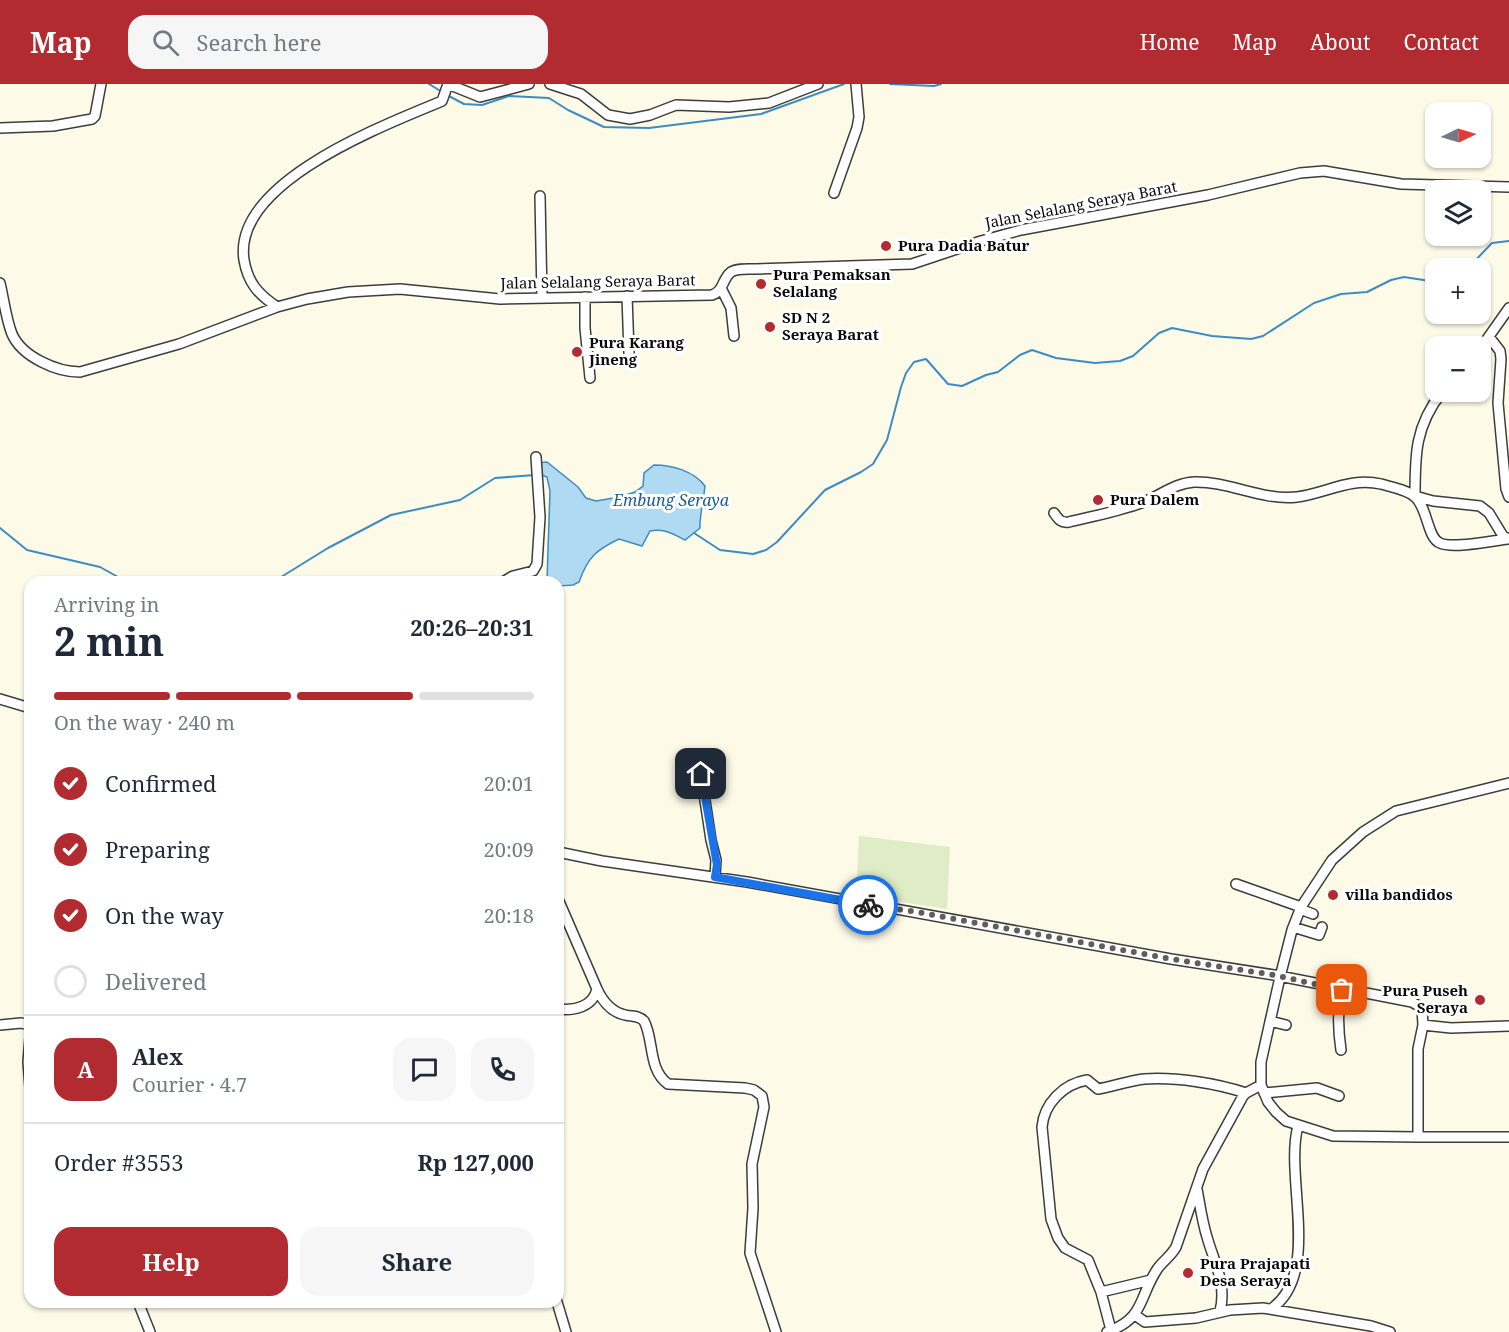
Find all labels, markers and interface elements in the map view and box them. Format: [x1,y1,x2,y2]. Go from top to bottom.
search box [128,15,548,69]
text: Map [30,23,92,61]
icon: search [149,26,182,59]
text: Search here [197,27,321,57]
text: Home [1140,28,1200,56]
text: Map [1233,28,1277,56]
text: About [1310,28,1371,56]
text: Contact [1404,28,1479,56]
north arrow [1425,102,1491,168]
map controls [1425,102,1491,402]
street label: Jalan Selalang Seraya Barat [982,176,1179,233]
button: layers [1425,180,1491,246]
place label: Pura Dadia Batur [898,235,1030,255]
marker: Pura Dadia Batur [879,239,893,253]
button: + [1425,258,1491,324]
place label: Pura Pemaksan Selalang [773,264,891,301]
street label: Jalan Selalang Seraya Barat [499,269,696,293]
marker: Pura Pemaksan Selalang [754,277,768,291]
place label: SD N 2 Seraya Barat [782,307,879,344]
marker: SD N 2 Seraya Barat [763,320,777,334]
place label: Pura Karang Jineng [588,332,685,369]
button: − [1425,336,1491,402]
marker: Pura Karang Jineng [570,345,584,359]
water label: Embung Seraya [612,489,730,511]
place label: Pura Dalem [1110,489,1199,509]
marker: Pura Dalem [1091,493,1105,507]
text: Arriving in [54,591,159,618]
text: 20:26–20:31 [410,612,534,642]
text: 2 min [54,614,164,667]
text: On the way · 240 m [54,709,235,736]
pin [675,748,726,799]
icon: home [684,757,717,790]
icon: check [54,767,87,800]
text: Confirmed [105,768,216,798]
text: 20:01 [484,770,534,797]
icon: check [54,833,87,866]
text: Preparing [105,834,210,864]
text: 20:09 [484,836,534,863]
courier [838,875,898,935]
place label: villa bandidos [1345,884,1453,904]
marker: villa bandidos [1326,888,1340,902]
icon: bike [852,889,885,922]
icon: check [54,899,87,932]
text: On the way [105,900,224,930]
text: 20:18 [484,902,534,929]
pin [1316,964,1367,1015]
text: Delivered [105,966,207,996]
icon: bag [1325,973,1358,1006]
place label: Pura Puseh Seraya [1383,980,1468,1017]
marker: Pura Puseh Seraya [1473,993,1487,1007]
button: chat [393,1038,456,1101]
button: phone [471,1038,534,1101]
text: Alex [132,1041,183,1071]
text: A [77,1054,94,1084]
text: Courier · 4.7 [132,1071,247,1098]
text: Order #3553 [54,1147,184,1177]
text: Rp 127,000 [417,1147,534,1177]
button: Help [54,1227,288,1296]
button: Share [300,1227,534,1296]
place label: Pura Prajapati Desa Seraya [1200,1253,1311,1290]
marker: Pura Prajapati Desa Seraya [1181,1266,1195,1280]

